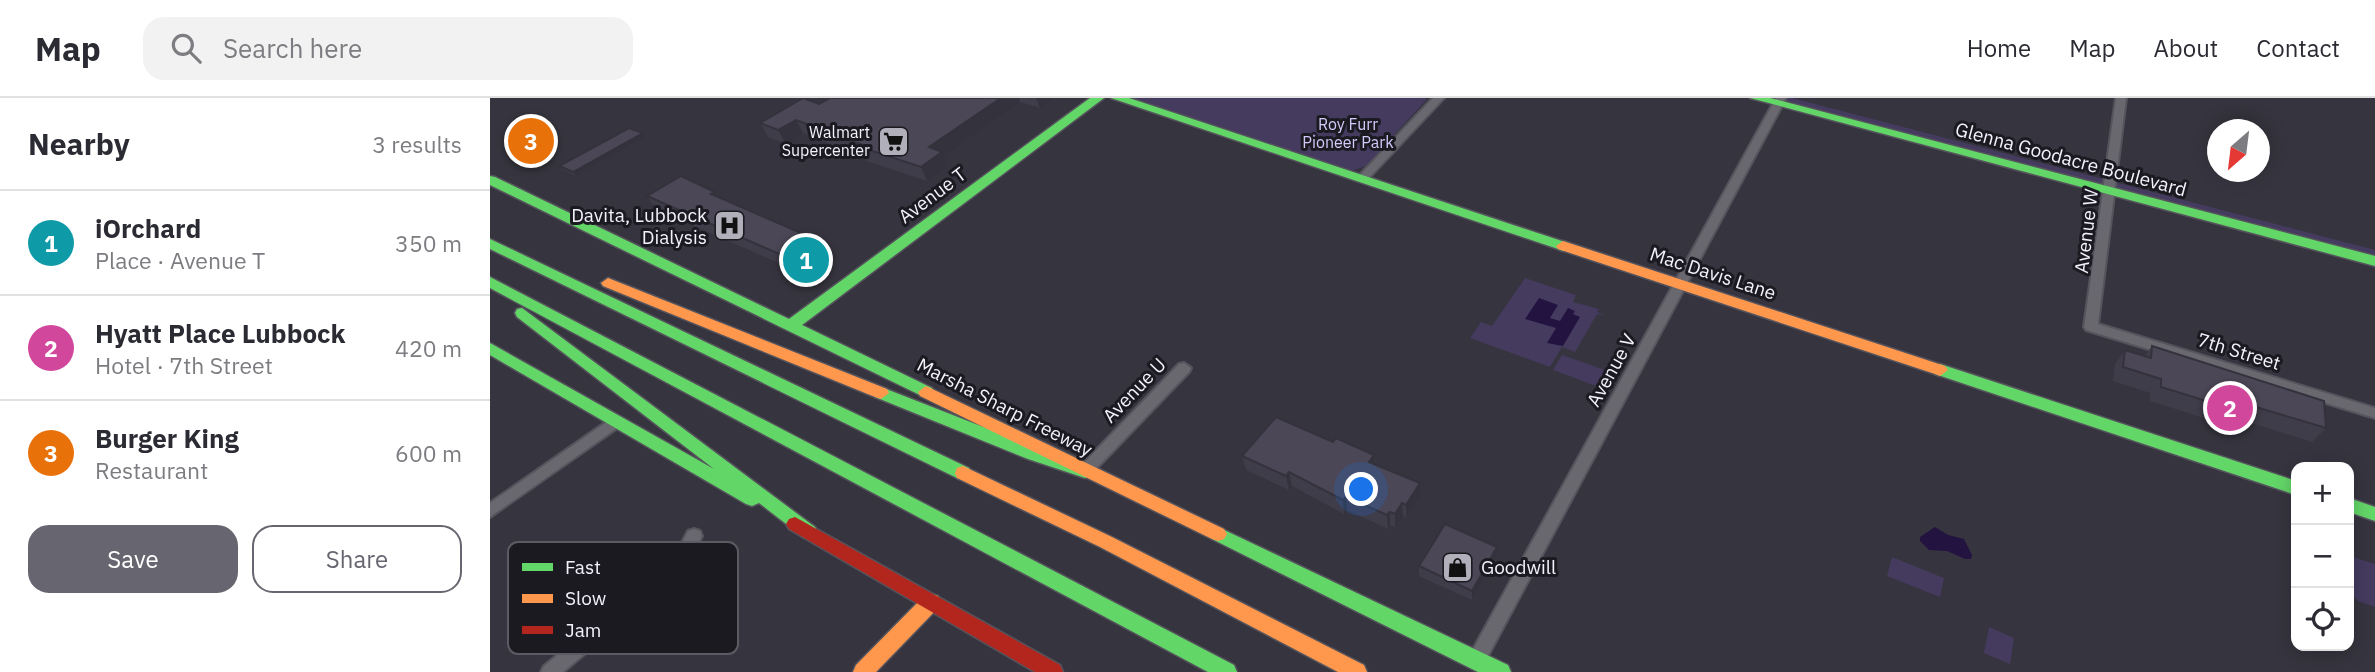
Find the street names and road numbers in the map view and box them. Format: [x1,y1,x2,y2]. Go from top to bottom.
street label: Glenna Goodacre Boulevard [1953,117,2189,201]
street label: Avenue T [893,162,971,228]
street label: Avenue W [2069,187,2103,275]
street label: Mac Davis Lane [1647,241,1779,305]
street label: 7th Street [2195,327,2283,375]
street label: Avenue V [1581,329,1641,411]
street label: Marsha Sharp Freeway [913,352,1097,462]
street label: Avenue U [1097,353,1171,427]

